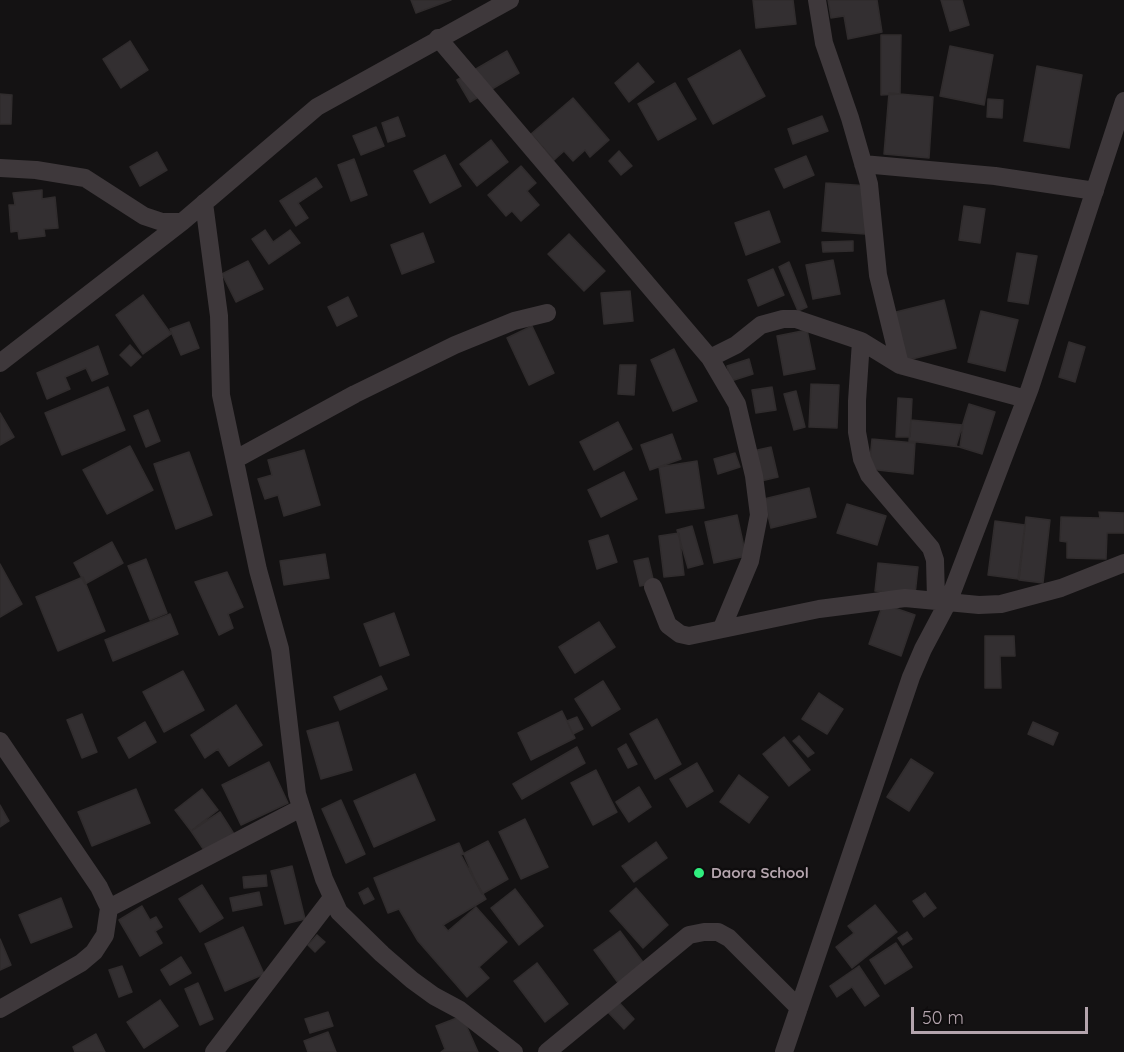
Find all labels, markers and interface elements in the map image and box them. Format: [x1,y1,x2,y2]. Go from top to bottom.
place label: Daora School [711,864,809,882]
marker: Daora School [692,866,706,880]
scale bar [914,995,1091,1033]
text: 50 m [922,1006,964,1029]

